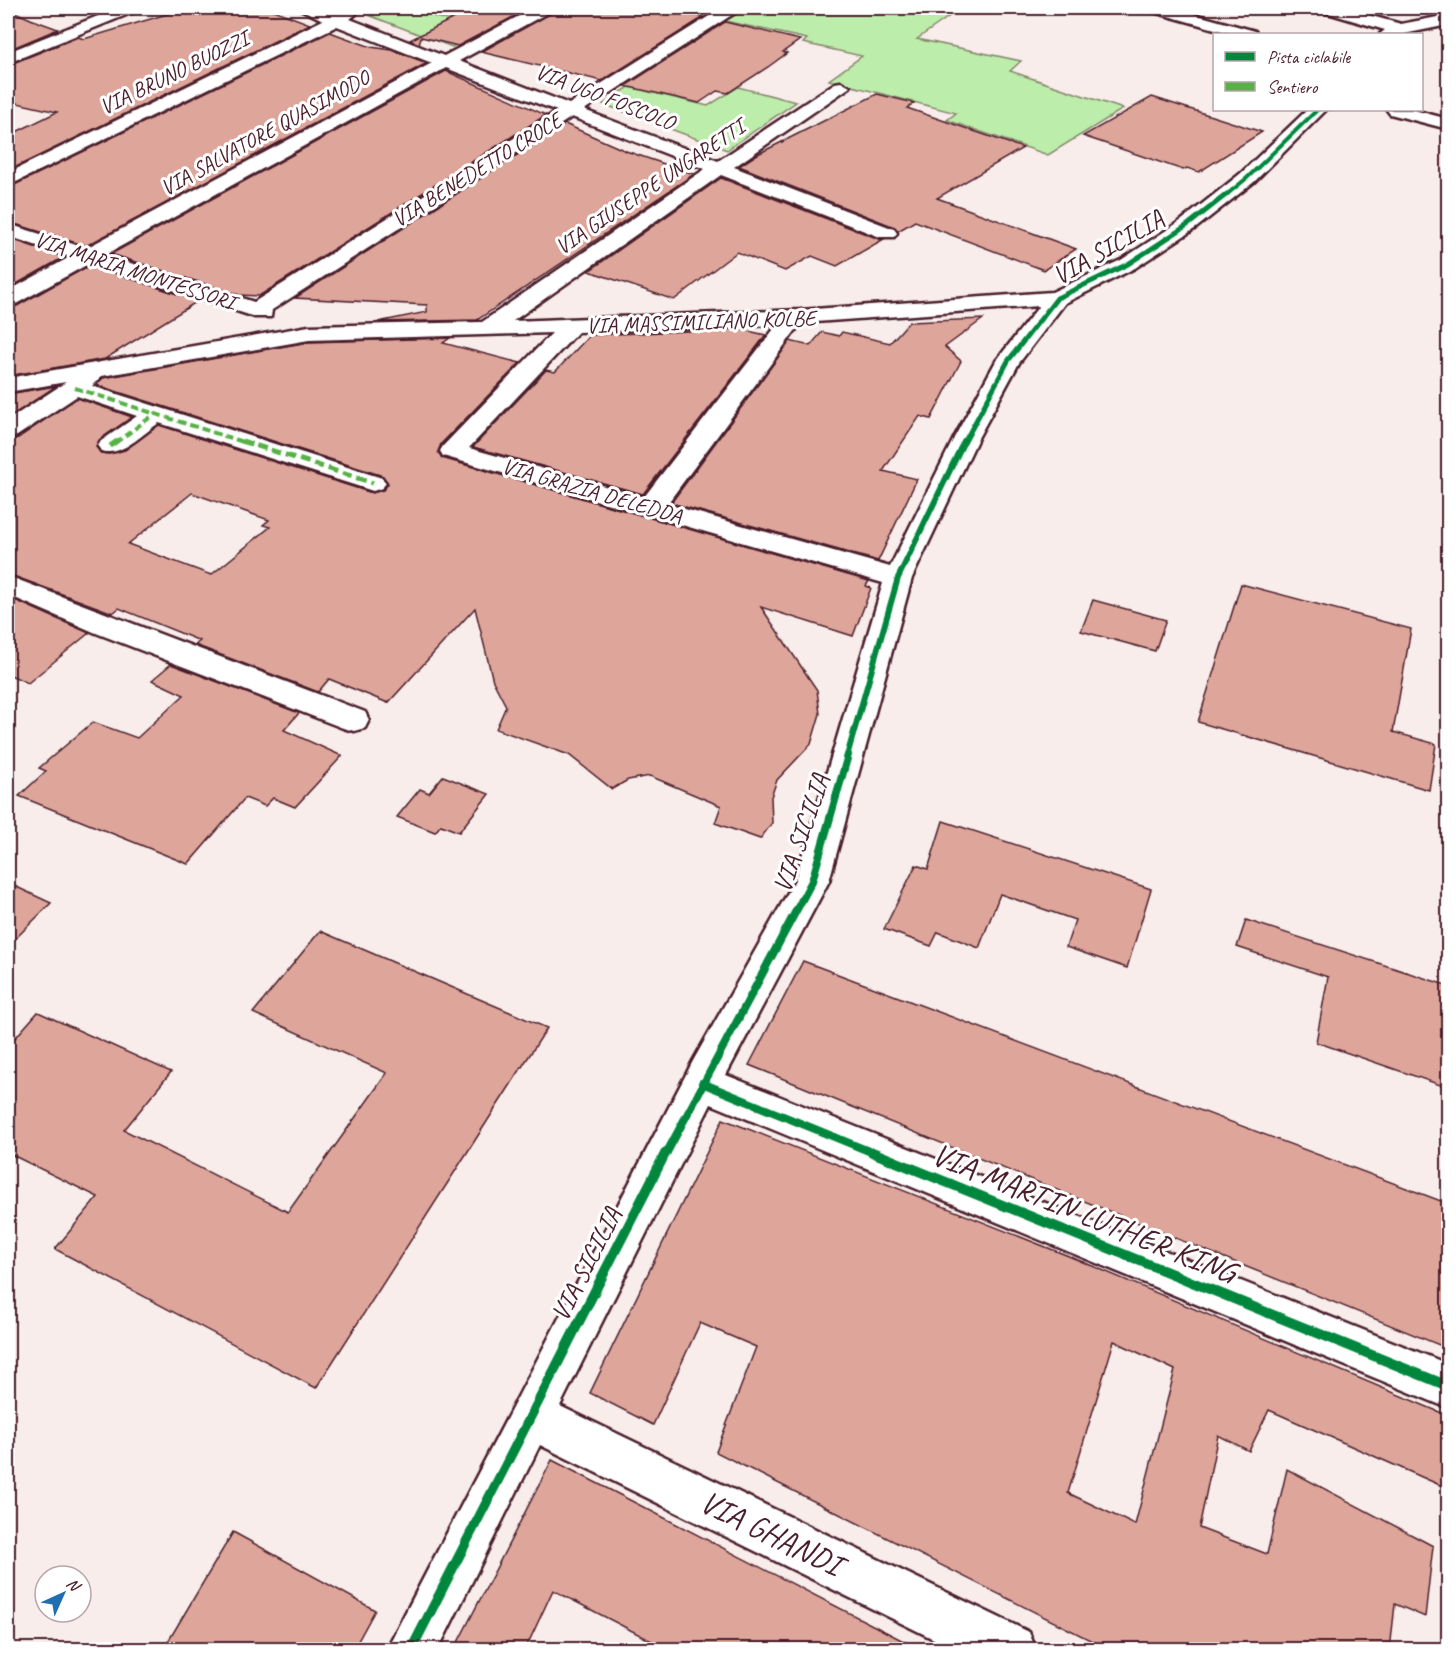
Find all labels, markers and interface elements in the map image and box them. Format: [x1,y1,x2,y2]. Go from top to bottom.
street label: VIA BRUNO BUOZZI [95,23,258,121]
legend [1213,33,1423,111]
text: Pista ciclabile [1267,46,1351,68]
street label: VIA UGO FOSCOLO [531,58,680,137]
street label: VIA SALVATORE QUASIMODO [156,63,376,202]
text: Sentiero [1267,76,1319,98]
street label: VIA BENEDETTO CROCE [387,105,570,233]
street label: VIA GIUSEPPE UNGARETTI [550,110,754,261]
street label: VIA SICILIA [1046,201,1170,292]
street label: VIA MARIA MONTESSORI [31,225,243,318]
street label: VIA MASSIMILIANO KOLBE [586,304,819,340]
street label: VIA GRAZIA DELEDDA [499,452,686,530]
street label: VIA SICILIA [765,769,837,897]
street label: VIA MARTIN LUTHER KING [926,1133,1245,1294]
street label: VIA SICILIA [543,1201,629,1326]
street label: VIA GHANDI [694,1481,855,1588]
north arrow [33,1564,93,1624]
text: N [62,1574,86,1597]

